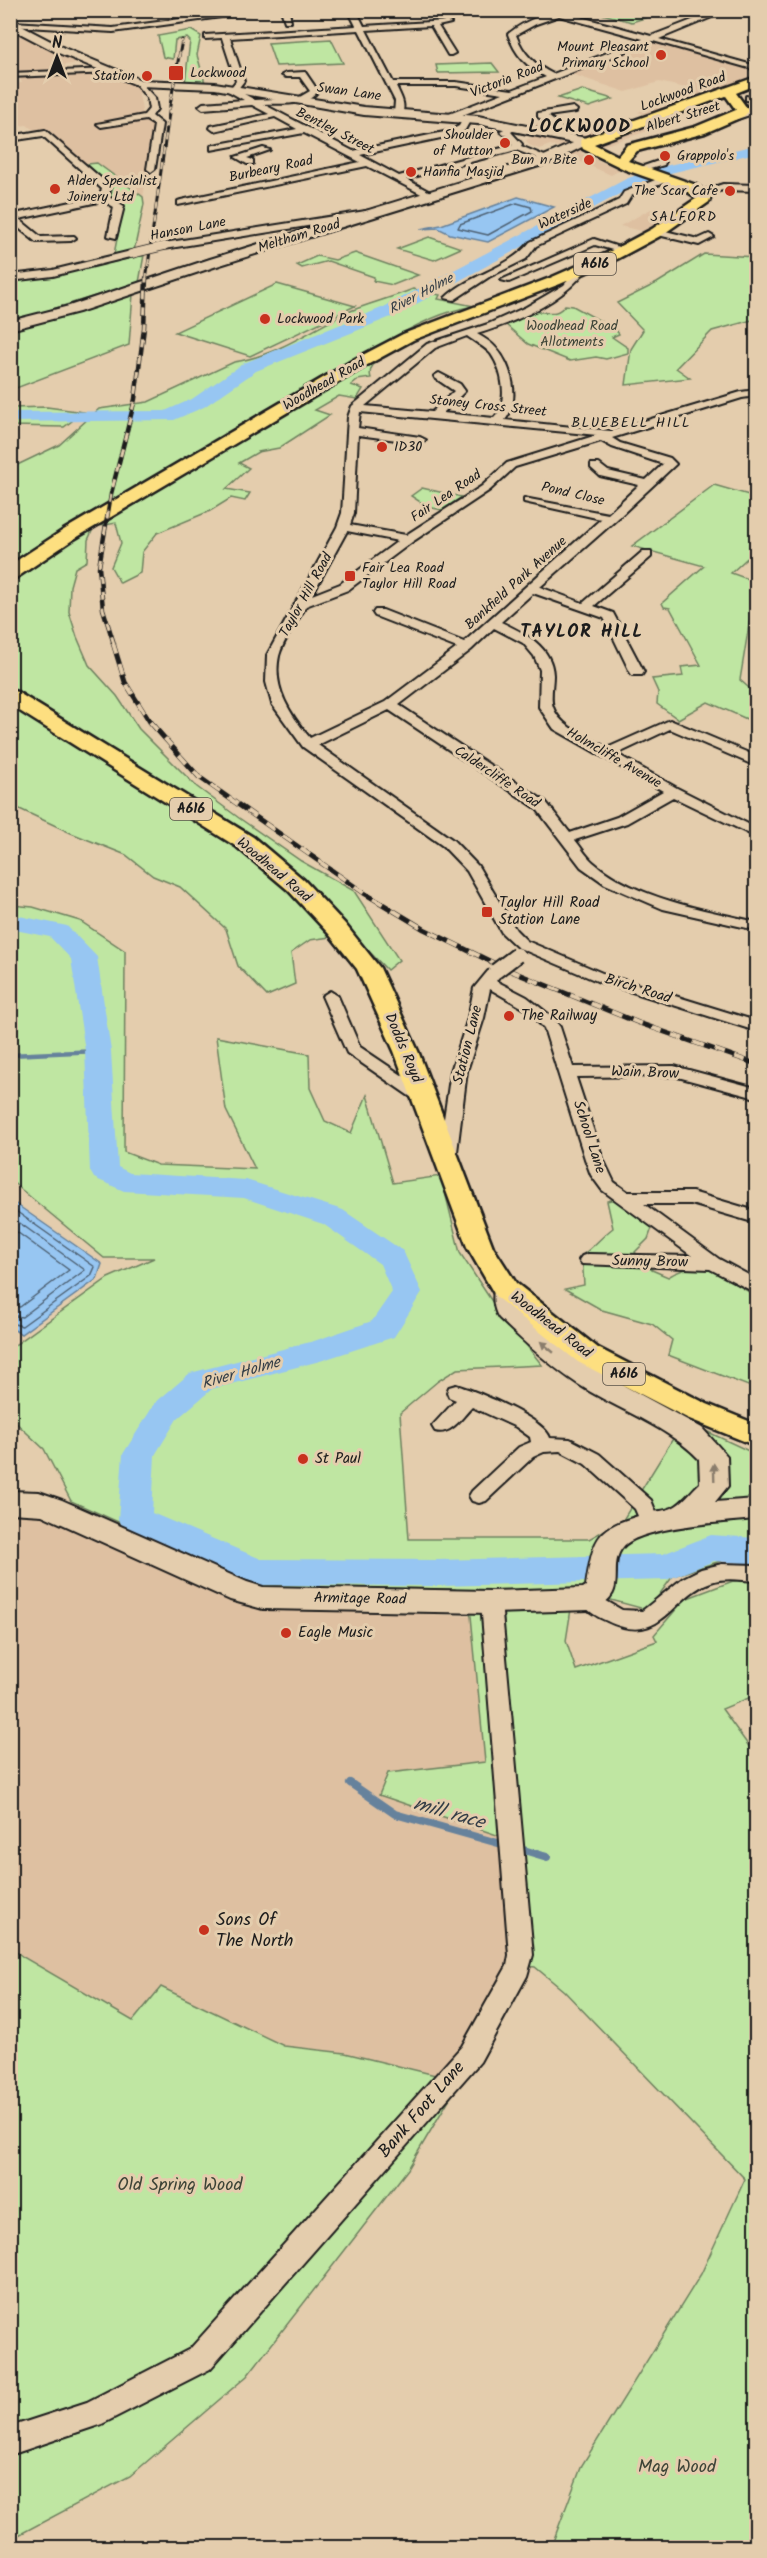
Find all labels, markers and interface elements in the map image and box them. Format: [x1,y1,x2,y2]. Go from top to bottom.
north arrow [27,27,87,87]
text: N [52,31,62,56]
place label: Mount Pleasant Primary School [557,36,650,74]
marker: Mount Pleasant Primary School [654,48,668,62]
street label: Victoria Road [467,56,548,104]
place label: Lockwood [190,62,247,84]
marker: Lockwood [167,64,185,82]
place label: Station [93,65,135,87]
street label: Lockwood Road [637,66,730,118]
marker: Station [140,69,154,83]
street label: Swan Lane [316,77,383,107]
street label: Albert Street [643,95,723,139]
street label: Bentley Street [292,102,379,160]
district label: LOCKWOOD [528,113,632,142]
place label: Shoulder of Mutton [433,124,494,162]
marker: Shoulder of Mutton [498,136,512,150]
place label: Grappolo's [677,145,734,167]
street label: Burbeary Road [227,149,316,189]
place label: Bun n Bite [511,149,578,171]
marker: Grappolo's [658,149,672,163]
marker: Bun n Bite [582,153,596,167]
place label: Hanfia Masjid [423,161,504,183]
marker: Hanfia Masjid [404,165,418,179]
place label: Alder Specialist Joinery Ltd [67,170,158,208]
place label: The Scar Cafe [634,180,719,202]
marker: Alder Specialist Joinery Ltd [48,182,62,196]
marker: The Scar Cafe [723,184,737,198]
street label: Waterside [535,192,596,236]
district label: SALFORD [650,206,718,228]
street label: Hanson Lane [148,211,228,247]
street label: Meltham Road [255,213,344,259]
road number: A616 [574,253,616,275]
water label: River Holme [385,267,459,320]
place label: Lockwood Park [277,308,364,330]
marker: Lockwood Park [258,312,272,326]
park label: Woodhead Road Allotments [526,315,619,353]
street label: Woodhead Road [279,351,370,416]
street label: Stoney Cross Street [428,389,548,423]
district label: BLUEBELL HILL [571,412,691,434]
place label: ID30 [394,436,422,458]
marker: ID30 [375,440,389,454]
street label: Fair Lea Road [406,463,487,528]
street label: Pond Close [539,476,608,512]
street label: Bankfield Park Avenue [460,530,573,635]
street label: Taylor Hill Road [274,548,339,641]
place label: Fair Lea Road Taylor Hill Road [362,557,457,595]
marker: Fair Lea Road Taylor Hill Road [343,569,357,583]
district label: TAYLOR HILL [520,618,644,647]
street label: Holmcliffe Avenue [562,722,666,795]
street label: Caldercliffe Road [449,740,545,815]
road number: A616 [170,798,212,820]
street label: Woodhead Road [232,832,317,909]
place label: Taylor Hill Road Station Lane [499,891,600,932]
marker: Taylor Hill Road Station Lane [480,905,494,919]
street label: Birch Road [602,967,675,1011]
street label: Station Lane [447,1003,489,1087]
place label: The Railway [521,1004,598,1028]
street label: Dodds Royd [378,1009,429,1087]
marker: The Railway [502,1009,516,1023]
street label: Wain Brow [611,1060,680,1086]
street label: School Lane [566,1097,612,1177]
street label: Sunny Brow [612,1249,689,1275]
street label: Woodhead Road [505,1285,597,1365]
one-way arrow [540,1341,555,1354]
water label: River Holme [199,1349,285,1396]
road number: A616 [603,1363,645,1385]
place label: St Paul [315,1447,361,1471]
marker: St Paul [296,1452,310,1466]
one-way arrow [709,1463,718,1482]
street label: Armitage Road [314,1586,407,1612]
place label: Eagle Music [298,1621,373,1645]
marker: Eagle Music [279,1626,293,1640]
water label: mill race [410,1789,490,1840]
place label: Sons Of The North [216,1906,294,1956]
marker: Sons Of The North [197,1923,211,1937]
street label: Bank Foot Lane [371,2055,473,2165]
park label: Old Spring Wood [118,2171,243,2200]
park label: Mag Wood [638,2453,717,2482]

